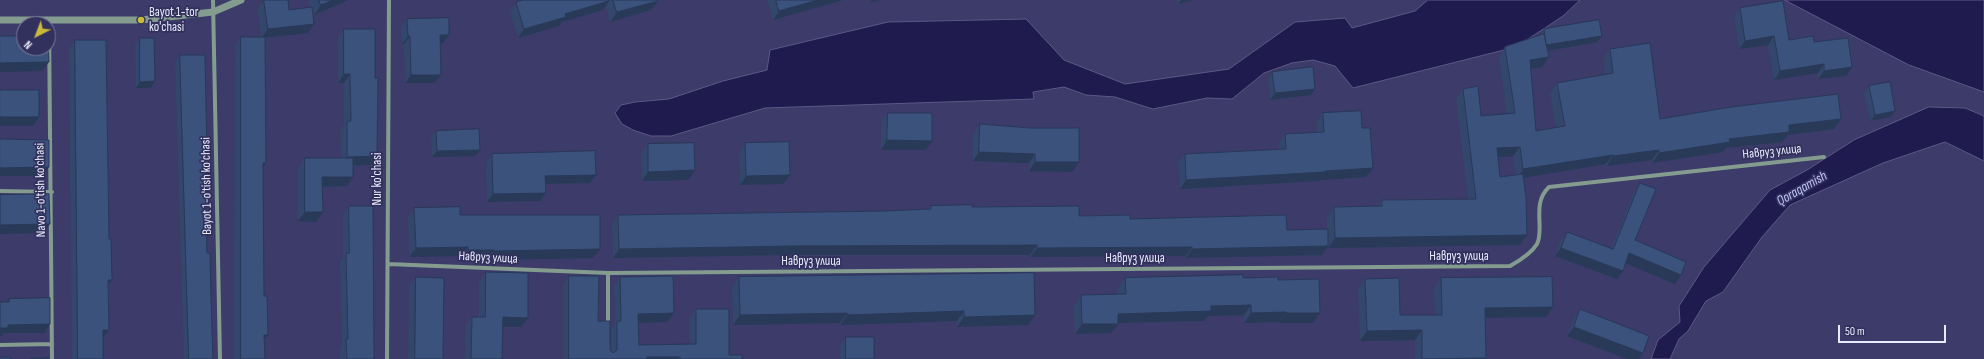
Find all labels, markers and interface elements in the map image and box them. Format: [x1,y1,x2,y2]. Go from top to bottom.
place label: Bayot 1-tor ko'chasi [149,5,198,36]
marker: Bayot 1-tor ko'chasi [136,15,146,25]
north arrow [16,16,56,56]
text: N [22,38,35,51]
street label: Bayot 1-o'tish ko'chasi [198,137,216,235]
street label: Навруз улица [1742,141,1802,163]
street label: Navo 1-o'tish ko'chasi [32,143,50,237]
street label: Nur ko'chasi [370,153,386,205]
water label: Qoraqamish [1774,168,1830,210]
street label: Навруз улица [458,249,518,267]
street label: Навруз улица [1429,249,1489,265]
street label: Навруз улица [1105,251,1165,267]
street label: Навруз улица [781,254,841,270]
scale bar [1840,317,1948,343]
text: 50 m [1845,324,1865,339]

